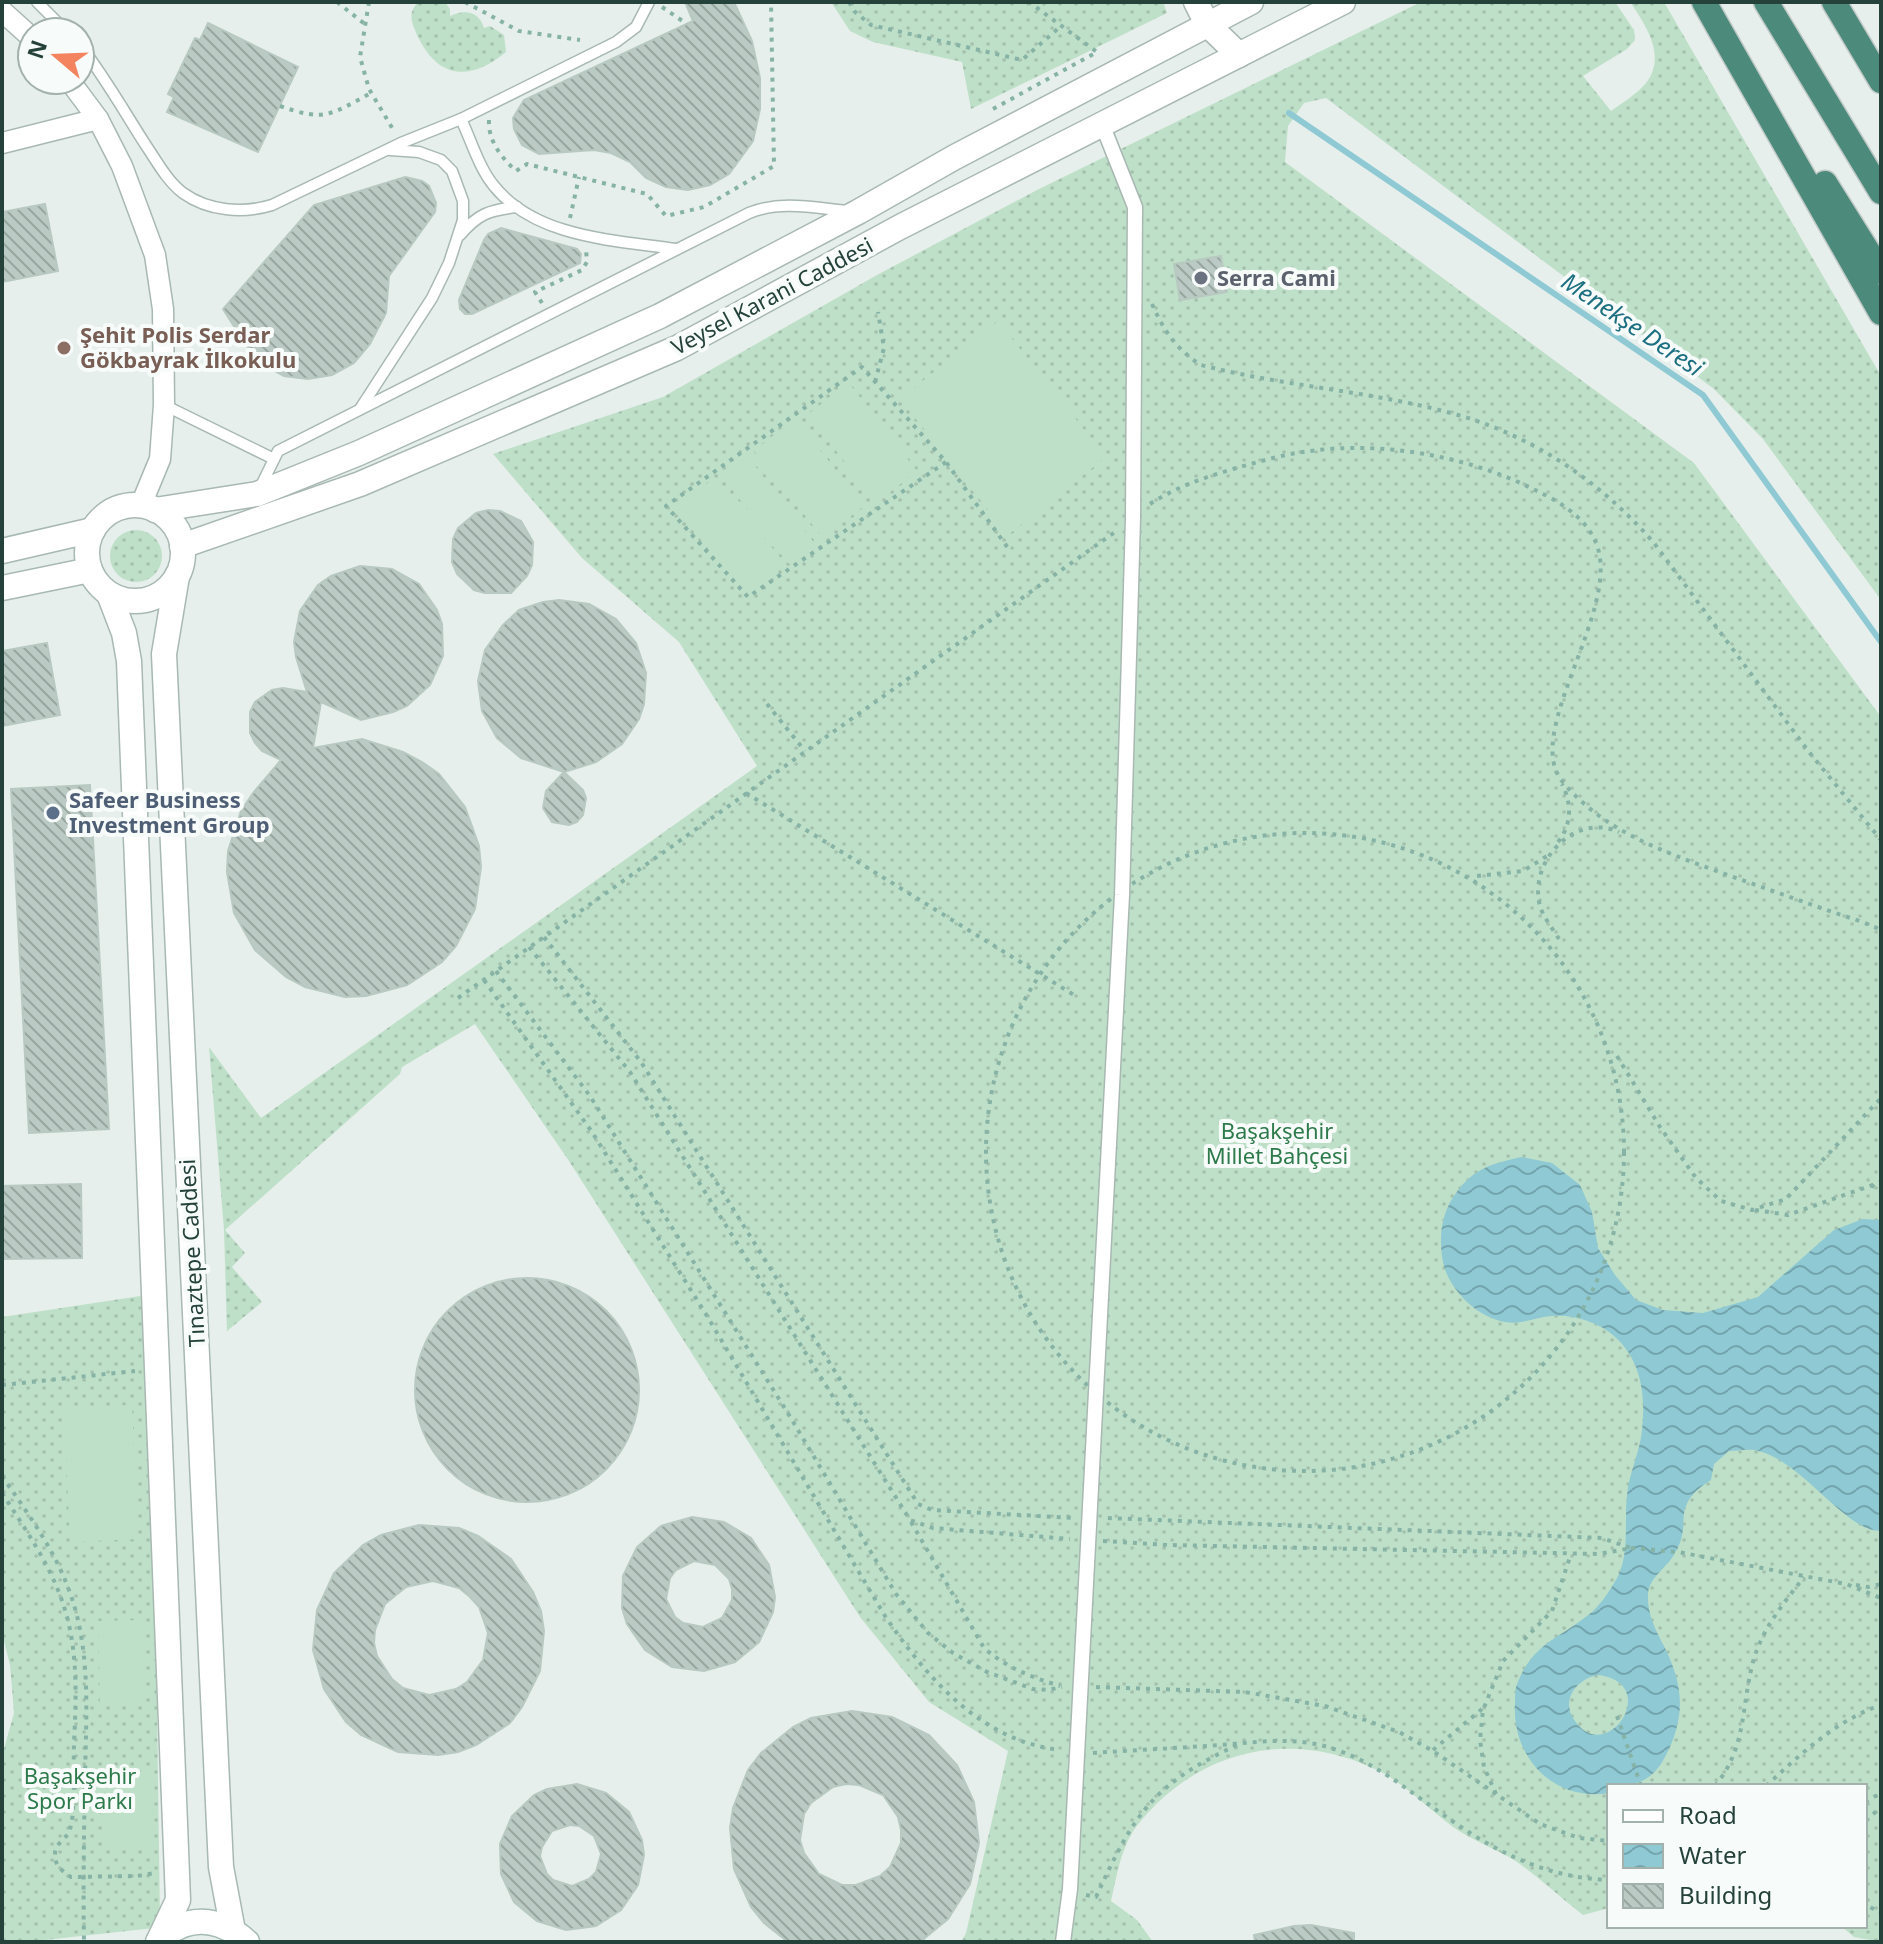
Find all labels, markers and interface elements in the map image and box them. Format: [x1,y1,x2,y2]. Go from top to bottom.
north arrow [16,16,96,96]
text: N [19,36,53,63]
street label: Veysel Karani Caddesi [666,229,878,361]
place label: Serra Cami [1217,262,1336,292]
water label: Menekşe Deresi [1556,264,1711,384]
marker: Serra Cami [1192,269,1210,287]
place label: Şehit Polis Serdar Gökbayrak İlkokulu [80,319,296,374]
marker: Şehit Polis Serdar Gökbayrak İlkokulu [55,339,73,357]
place label: Safeer Business Investment Group [69,784,270,839]
marker: Safeer Business Investment Group [44,804,62,822]
park label: Başakşehir Millet Bahçesi [1206,1115,1348,1170]
street label: Tınaztepe Caddesi [171,1158,211,1348]
park label: Başakşehir Spor Parkı [24,1760,136,1815]
legend [1607,1784,1867,1928]
text: Road [1679,1798,1737,1831]
text: Water [1679,1838,1747,1871]
text: Building [1679,1878,1772,1911]

